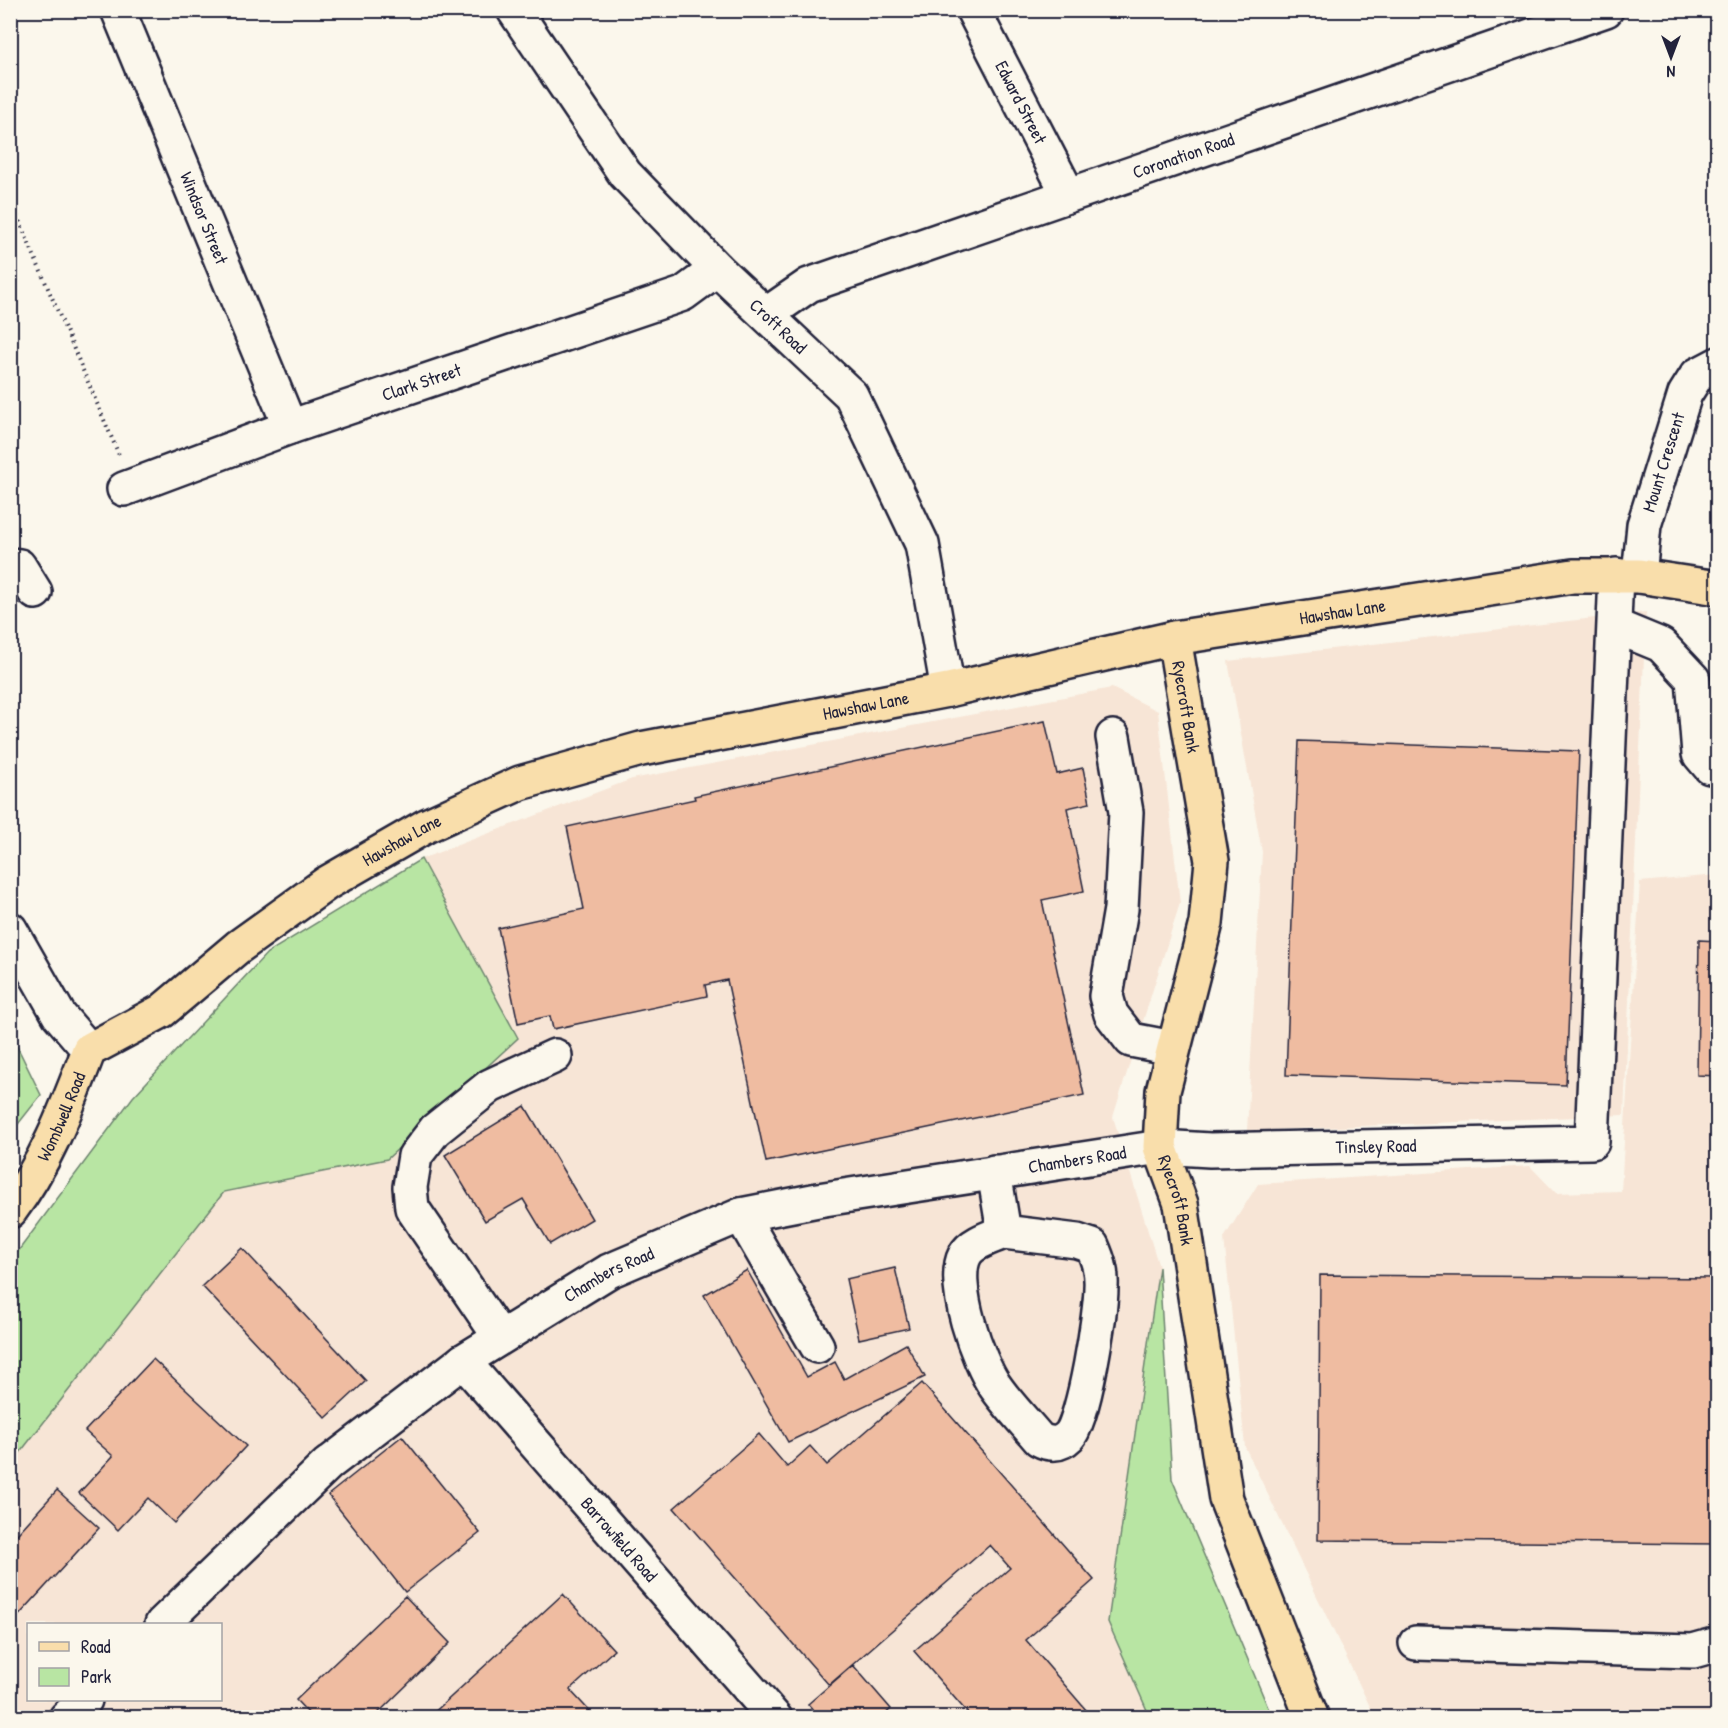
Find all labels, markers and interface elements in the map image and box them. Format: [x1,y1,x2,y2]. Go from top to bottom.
north arrow [1641,27,1701,87]
street label: Edward Street [989,56,1053,149]
text: N [1666,61,1675,83]
street label: Coronation Road [1129,126,1237,184]
street label: Windsor Street [174,168,235,268]
street label: Croft Road [744,293,813,359]
street label: Clark Street [378,357,465,407]
street label: Mount Crescent [1636,408,1691,515]
street label: Hawshaw Lane [1297,592,1387,630]
street label: Ryecroft Bank [1166,659,1206,755]
street label: Hawshaw Lane [821,685,911,726]
street label: Hawshaw Lane [358,808,445,872]
street label: Wombwell Road [31,1068,91,1165]
street label: Tinsley Road [1335,1133,1417,1159]
street label: Chambers Road [1026,1139,1128,1179]
street label: Ryecroft Bank [1152,1152,1200,1248]
street label: Chambers Road [558,1240,657,1308]
street label: Barrowfield Road [575,1491,663,1587]
legend [27,1623,222,1701]
text: Road [81,1634,111,1659]
text: Park [81,1664,112,1689]

